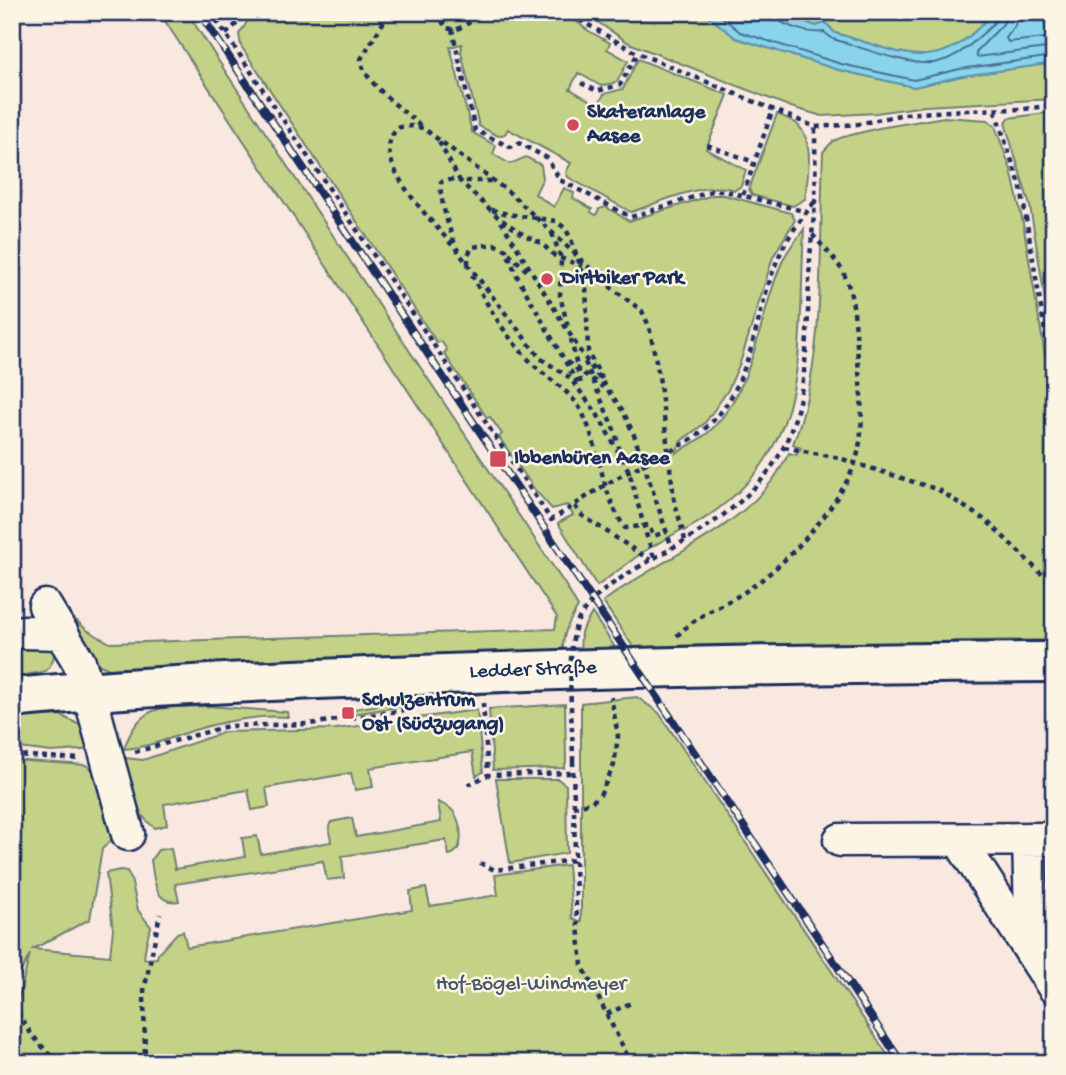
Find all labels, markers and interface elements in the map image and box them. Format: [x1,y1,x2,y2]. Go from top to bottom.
place label: Skateranlage Aasee [586,101,706,150]
marker: Skateranlage Aasee [565,117,581,133]
place label: Dirtbiker Park [559,267,686,292]
marker: Dirtbiker Park [539,271,555,287]
place label: Ibbenbüren Aasee [514,447,671,472]
marker: Ibbenbüren Aasee [488,449,508,469]
street label: Ledder Straße [469,656,598,686]
place label: Schulzentrum Ost (Südzugang) [362,689,504,738]
marker: Schulzentrum Ost (Südzugang) [340,705,356,721]
park label: Hof-Bögel-Windmeyer [436,973,628,998]

